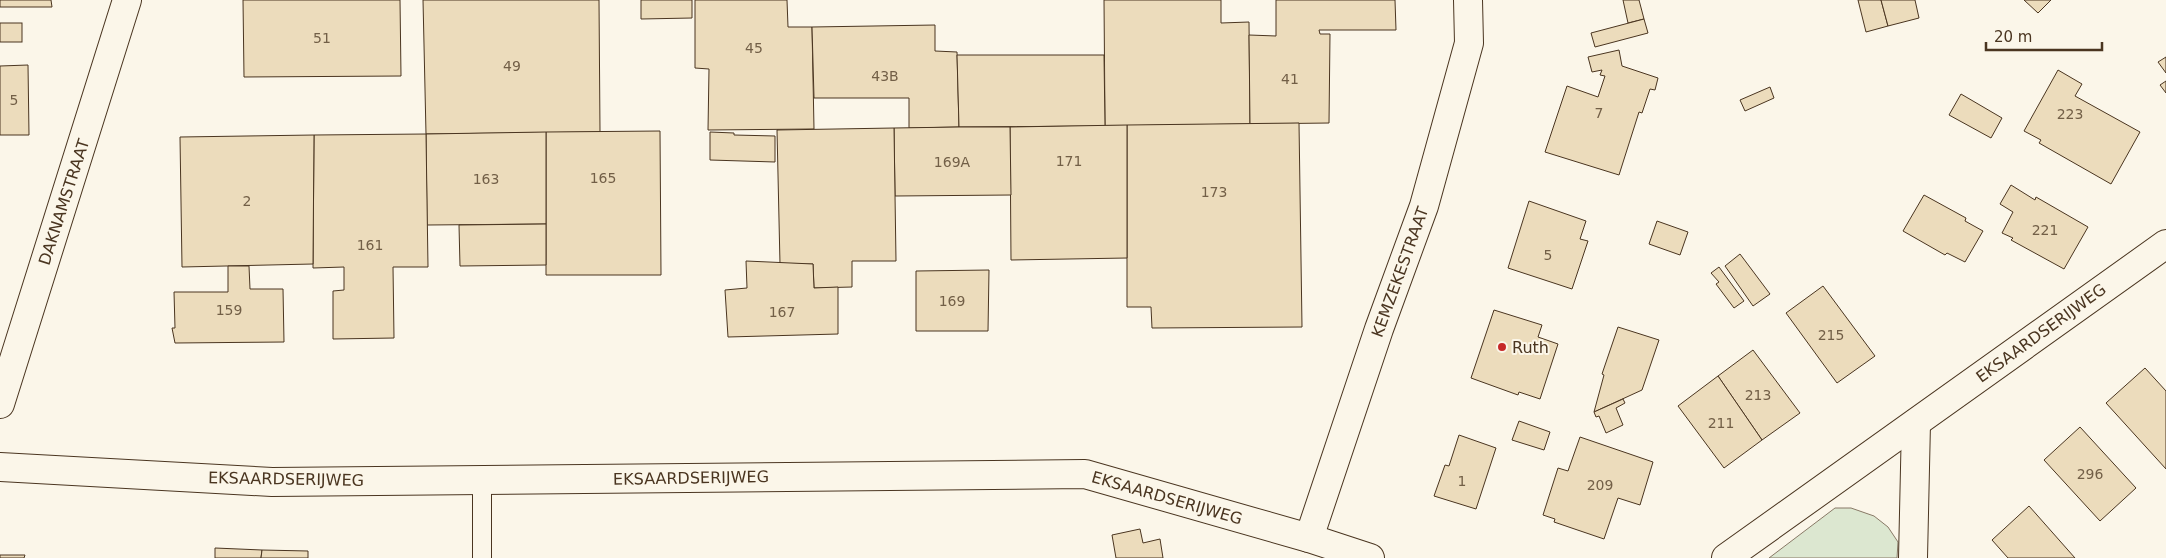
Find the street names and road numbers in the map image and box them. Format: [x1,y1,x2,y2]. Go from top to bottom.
street label: DAKNAMSTRAAT [35,136,93,267]
street label: KEMZEKESTRAAT [1368,204,1432,340]
street label: EKSAARDSERIJWEG [1972,279,2110,387]
street label: EKSAARDSERIJWEG [613,467,769,489]
street label: EKSAARDSERIJWEG [1089,467,1245,529]
street label: EKSAARDSERIJWEG [208,468,364,490]

